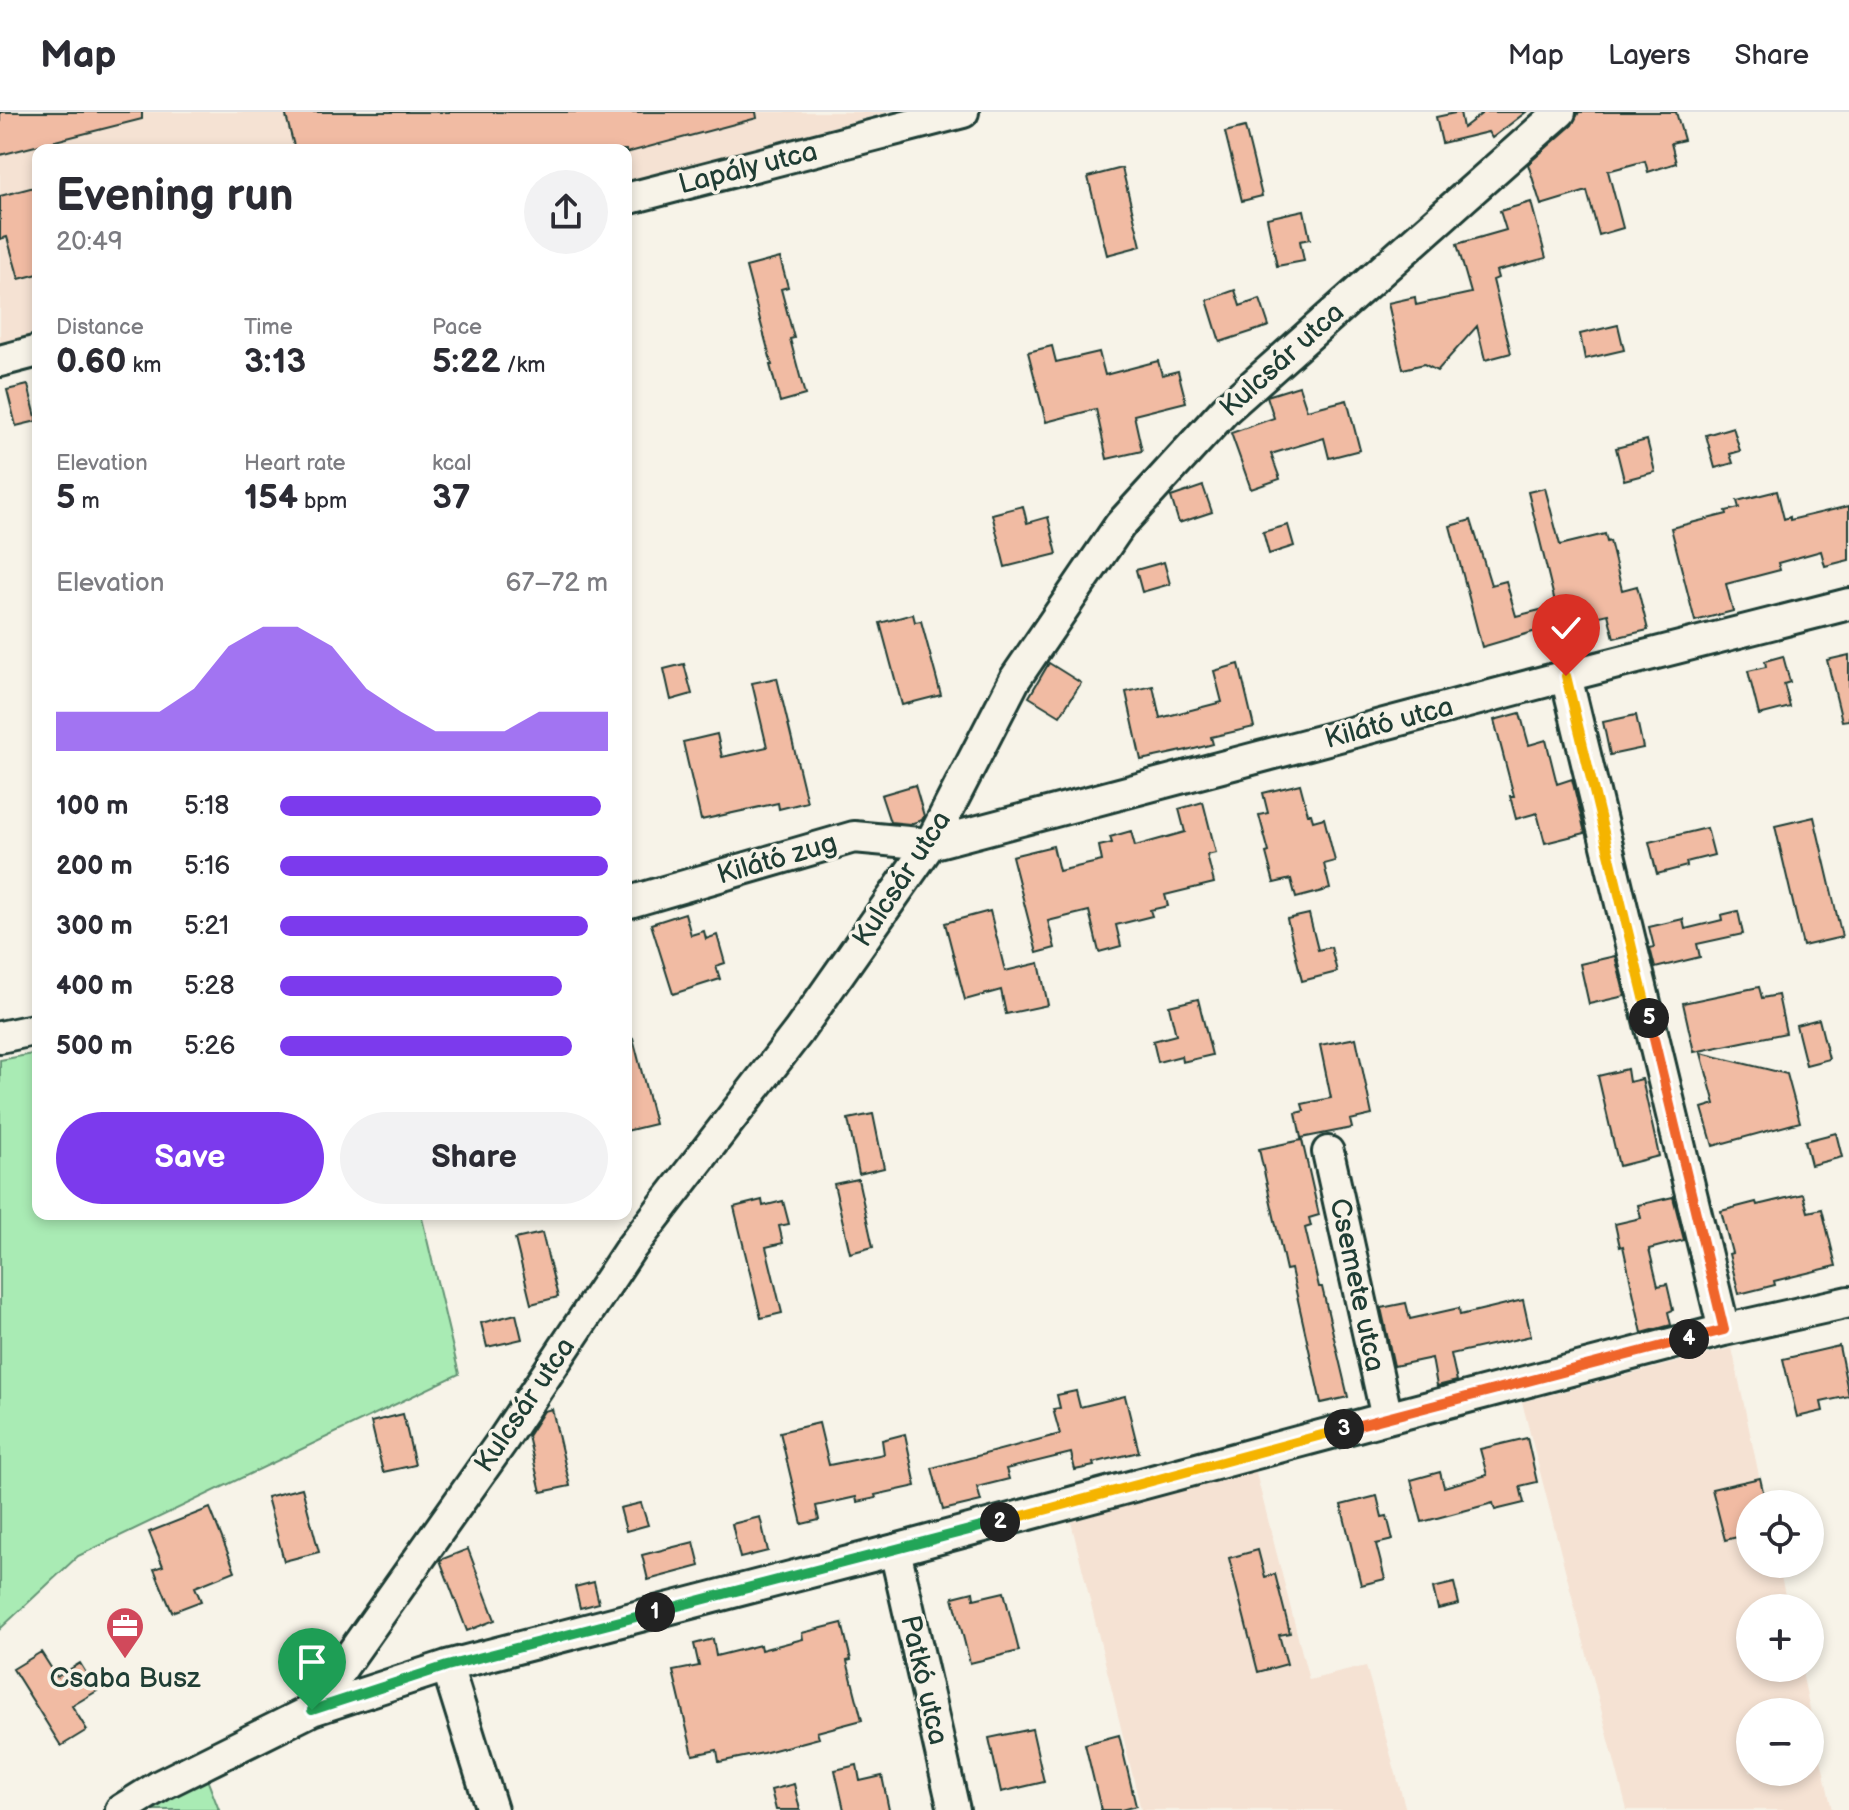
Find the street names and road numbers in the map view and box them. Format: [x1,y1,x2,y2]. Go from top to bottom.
street label: Lapály utca [675,135,821,201]
street label: Kulcsár utca [1213,296,1351,424]
street label: Kilátó utca [1321,690,1457,756]
street label: Kulcsár utca [846,805,958,953]
street label: Kilátó zug [713,826,841,892]
street label: Csemete utca [1323,1195,1391,1375]
street label: Kulcsár utca [468,1331,582,1479]
street label: Patkó utca [893,1612,955,1748]

